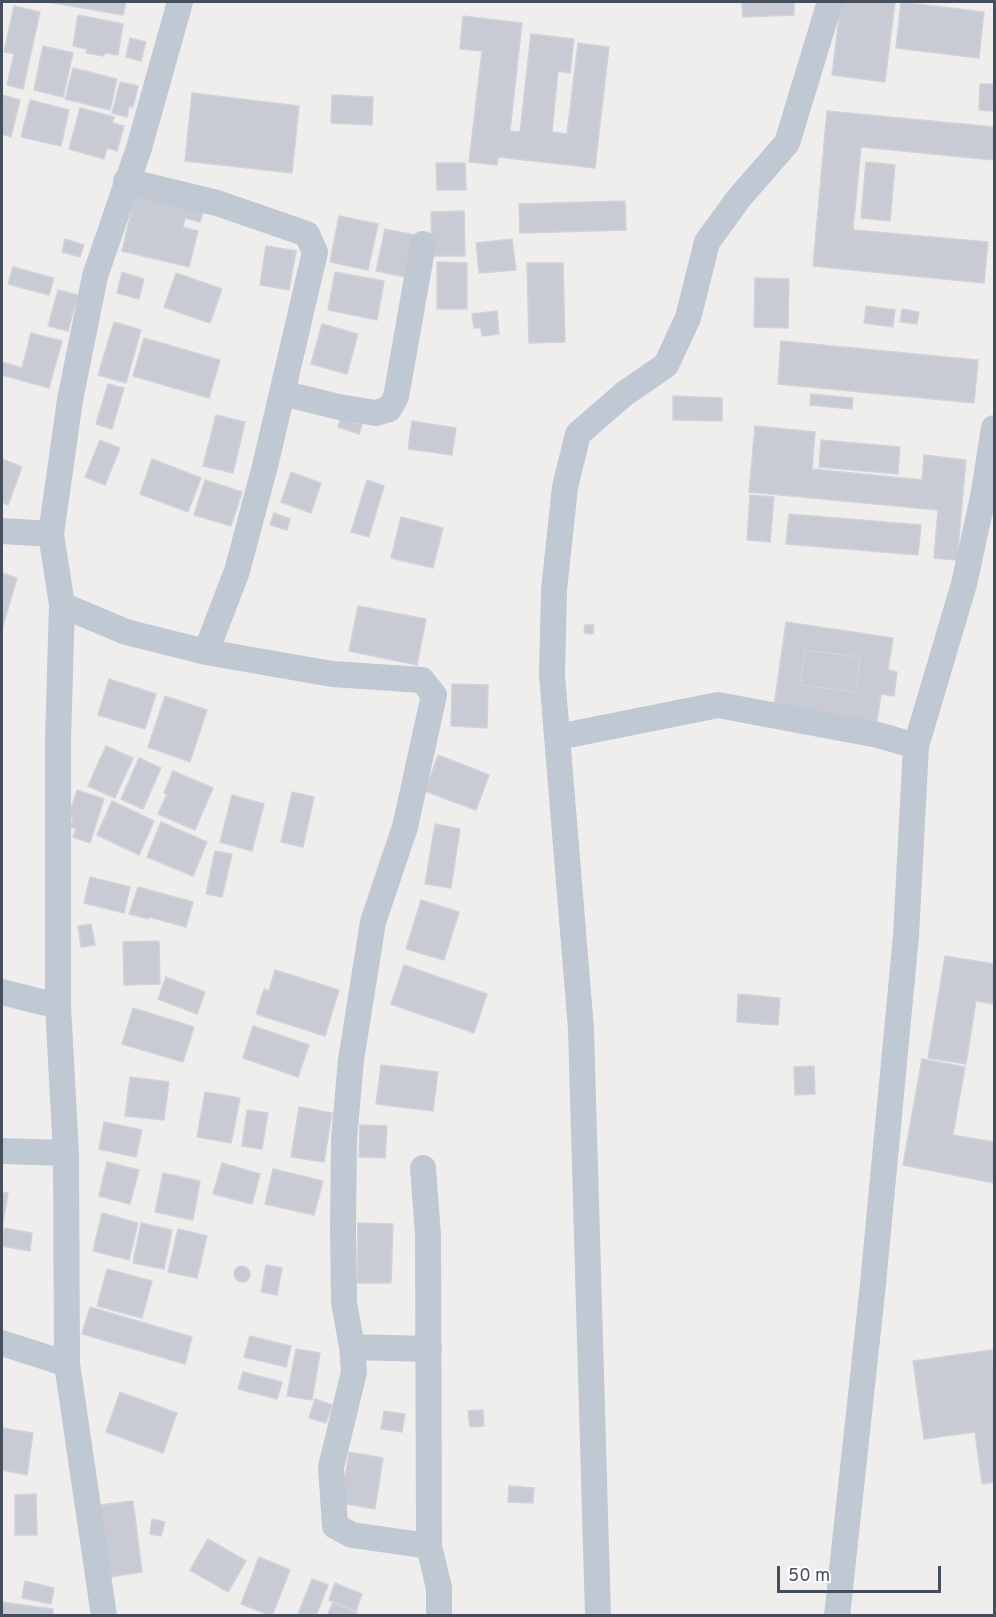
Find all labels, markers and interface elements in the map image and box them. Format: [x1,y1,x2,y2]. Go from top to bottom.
scale bar [780,1554,944,1592]
text: 50 m [788,1565,830,1588]

